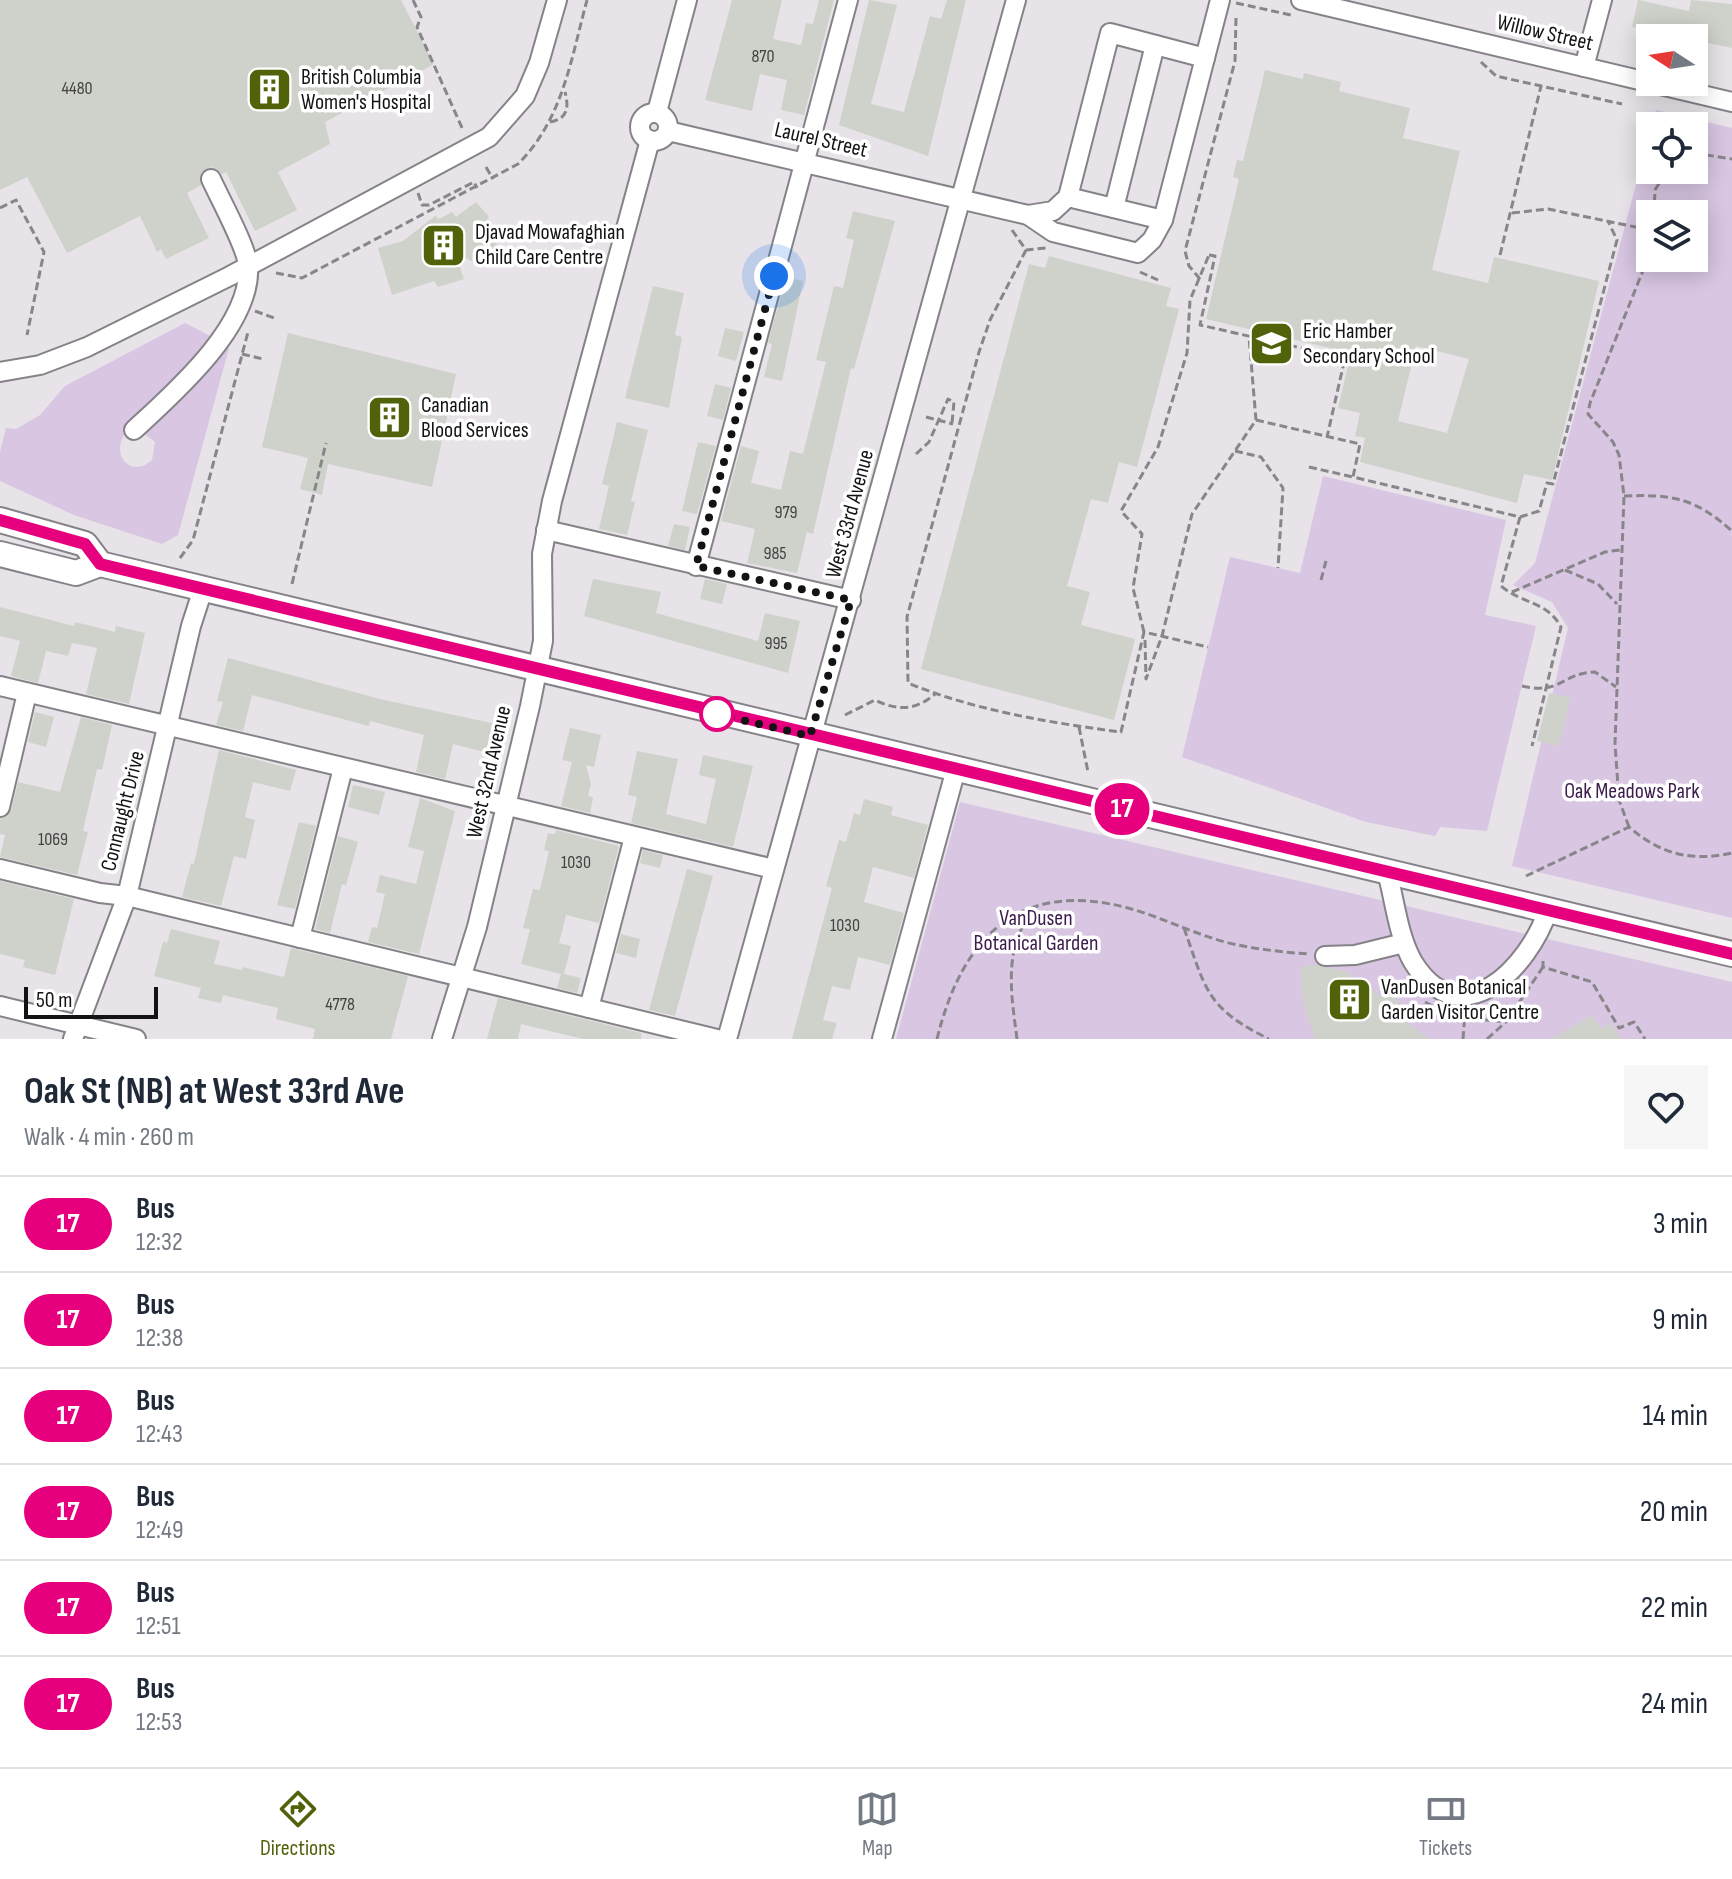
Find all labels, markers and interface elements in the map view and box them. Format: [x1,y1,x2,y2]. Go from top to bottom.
street label: Willow Street [1494,9,1596,57]
north arrow [1636,24,1708,96]
map controls [1636,24,1708,272]
house number: 870 [752,46,775,67]
place label: British Columbia Women's Hospital [301,64,431,116]
building icon: British Columbia Women's Hospital [246,66,294,114]
house number: 4480 [61,78,93,99]
button: locate [1636,112,1708,184]
street label: Laurel Street [772,116,870,164]
button: layers [1636,200,1708,272]
place label: Djavad Mowafaghian Child Care Centre [475,219,625,271]
building icon: Djavad Mowafaghian Child Care Centre [420,221,468,269]
your location [754,256,794,296]
place label: Eric Hamber Secondary School [1303,318,1435,370]
school or university icon: Eric Hamber Secondary School [1248,320,1296,368]
place label: Canadian Blood Services [421,392,529,444]
building icon: Canadian Blood Services [366,394,414,442]
street label: West 33rd Avenue [820,447,880,581]
house number: 979 [774,502,798,523]
house number: 985 [763,543,787,564]
house number: 995 [764,633,788,654]
unlabelled marker [700,697,734,731]
street label: West 32nd Avenue [461,703,517,841]
street label: Connaught Drive [95,748,151,874]
park label: Oak Meadows Park [1564,778,1700,805]
line badge: 17 [1086,783,1158,835]
text: 17 [1111,792,1134,825]
house number: 1069 [38,829,68,850]
house number: 1030 [561,852,591,873]
park label: VanDusen Botanical Garden [974,905,1098,957]
house number: 1030 [830,915,860,936]
place label: VanDusen Botanical Garden Visitor Centre [1381,974,1539,1026]
building icon: VanDusen Botanical Garden Visitor Centre [1326,976,1374,1024]
scale bar [24,983,158,1019]
text: 50 m [36,987,72,1014]
house number: 4778 [325,994,355,1015]
button: heart [1624,1065,1708,1149]
text: Oak St (NB) at West 33rd Ave [24,1069,405,1114]
text: Walk · 4 min · 260 m [24,1122,194,1153]
text: Bus [136,1191,175,1227]
text: 3 min [1653,1206,1708,1242]
text: 17 [57,1207,80,1240]
text: 12:32 [136,1227,183,1258]
text: Bus [136,1287,175,1323]
text: 9 min [1652,1302,1708,1338]
text: 17 [57,1303,80,1336]
text: 12:38 [136,1323,183,1354]
text: Bus [136,1383,175,1419]
text: 14 min [1643,1398,1708,1434]
text: 17 [57,1399,80,1432]
text: 12:43 [136,1419,183,1450]
text: Bus [136,1479,175,1515]
text: 20 min [1640,1494,1708,1530]
text: 17 [57,1495,80,1528]
text: 12:49 [136,1515,183,1546]
text: Bus [136,1575,175,1611]
text: 22 min [1641,1590,1708,1626]
text: 17 [57,1591,80,1624]
text: 12:51 [136,1611,181,1642]
text: Bus [136,1671,175,1707]
text: 24 min [1641,1686,1708,1722]
text: 17 [57,1687,80,1720]
text: 12:53 [136,1707,182,1738]
tab: Directions [260,1787,336,1862]
tab: Map [855,1787,899,1862]
tab: Tickets [1419,1787,1472,1862]

